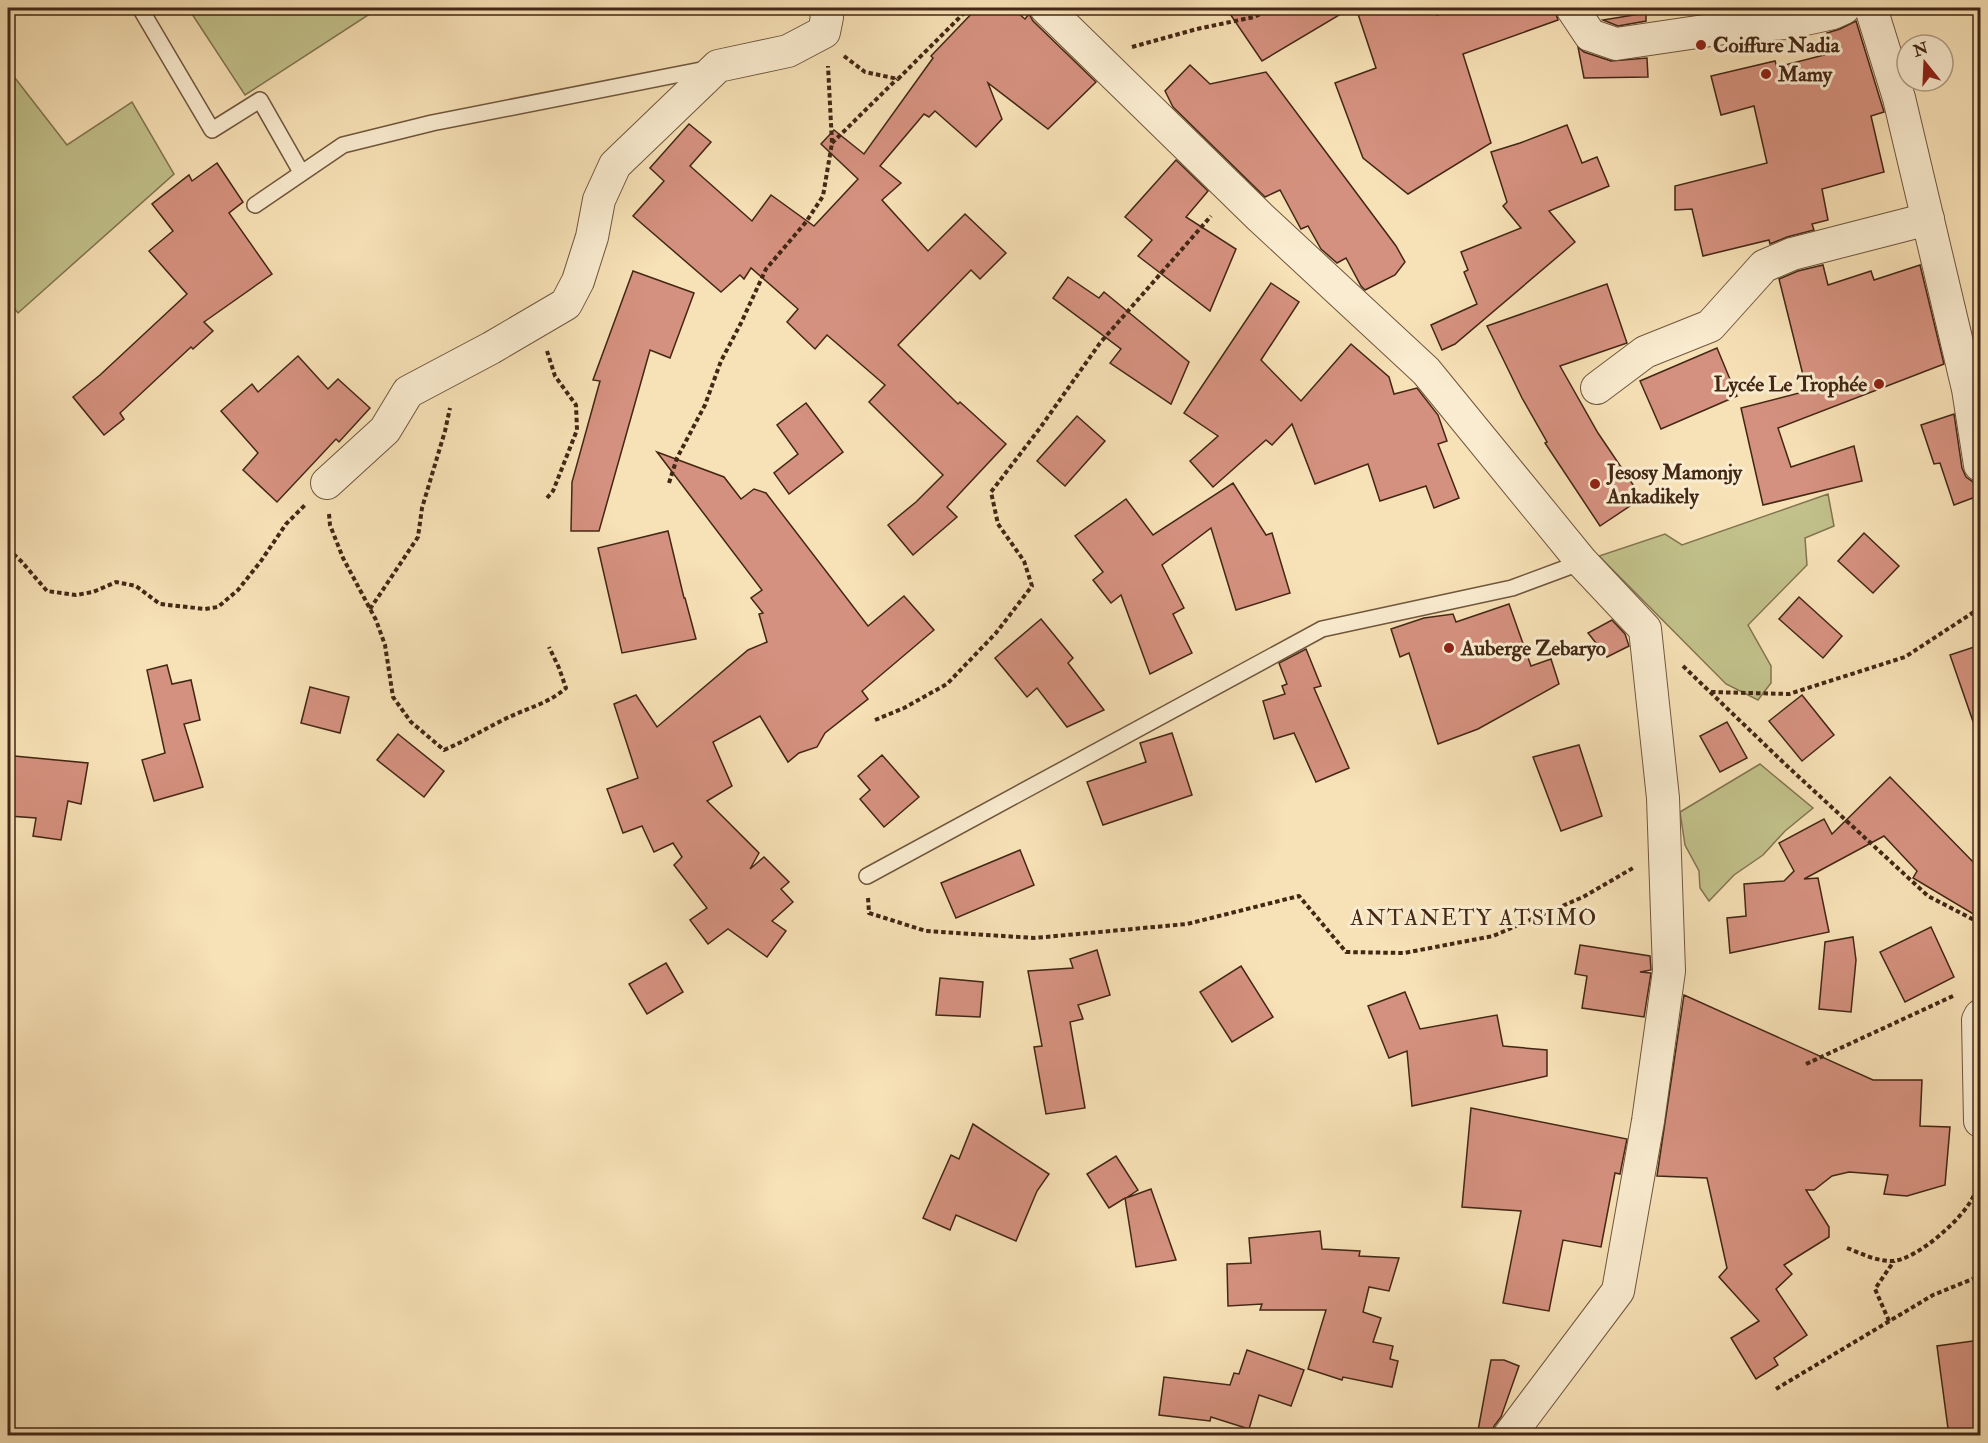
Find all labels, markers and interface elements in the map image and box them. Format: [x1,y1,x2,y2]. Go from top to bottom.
place label: Coiffure Nadia [1713,32,1841,59]
north arrow [1895,33,1955,93]
marker: Coiffure Nadia [1694,38,1708,52]
text: N [1910,38,1931,62]
place label: Mamy [1777,61,1833,88]
marker: Mamy [1759,67,1773,81]
place label: Lycée Le Trophée [1714,371,1867,398]
marker: Lycée Le Trophée [1872,377,1886,391]
place label: Jesosy Mamonjy Ankadikely [1606,459,1743,510]
marker: Jesosy Mamonjy Ankadikely [1588,477,1602,491]
place label: Auberge Zebaryo [1460,635,1606,662]
marker: Auberge Zebaryo [1442,641,1456,655]
district label: ANTANETY ATSIMO [1349,904,1598,932]

